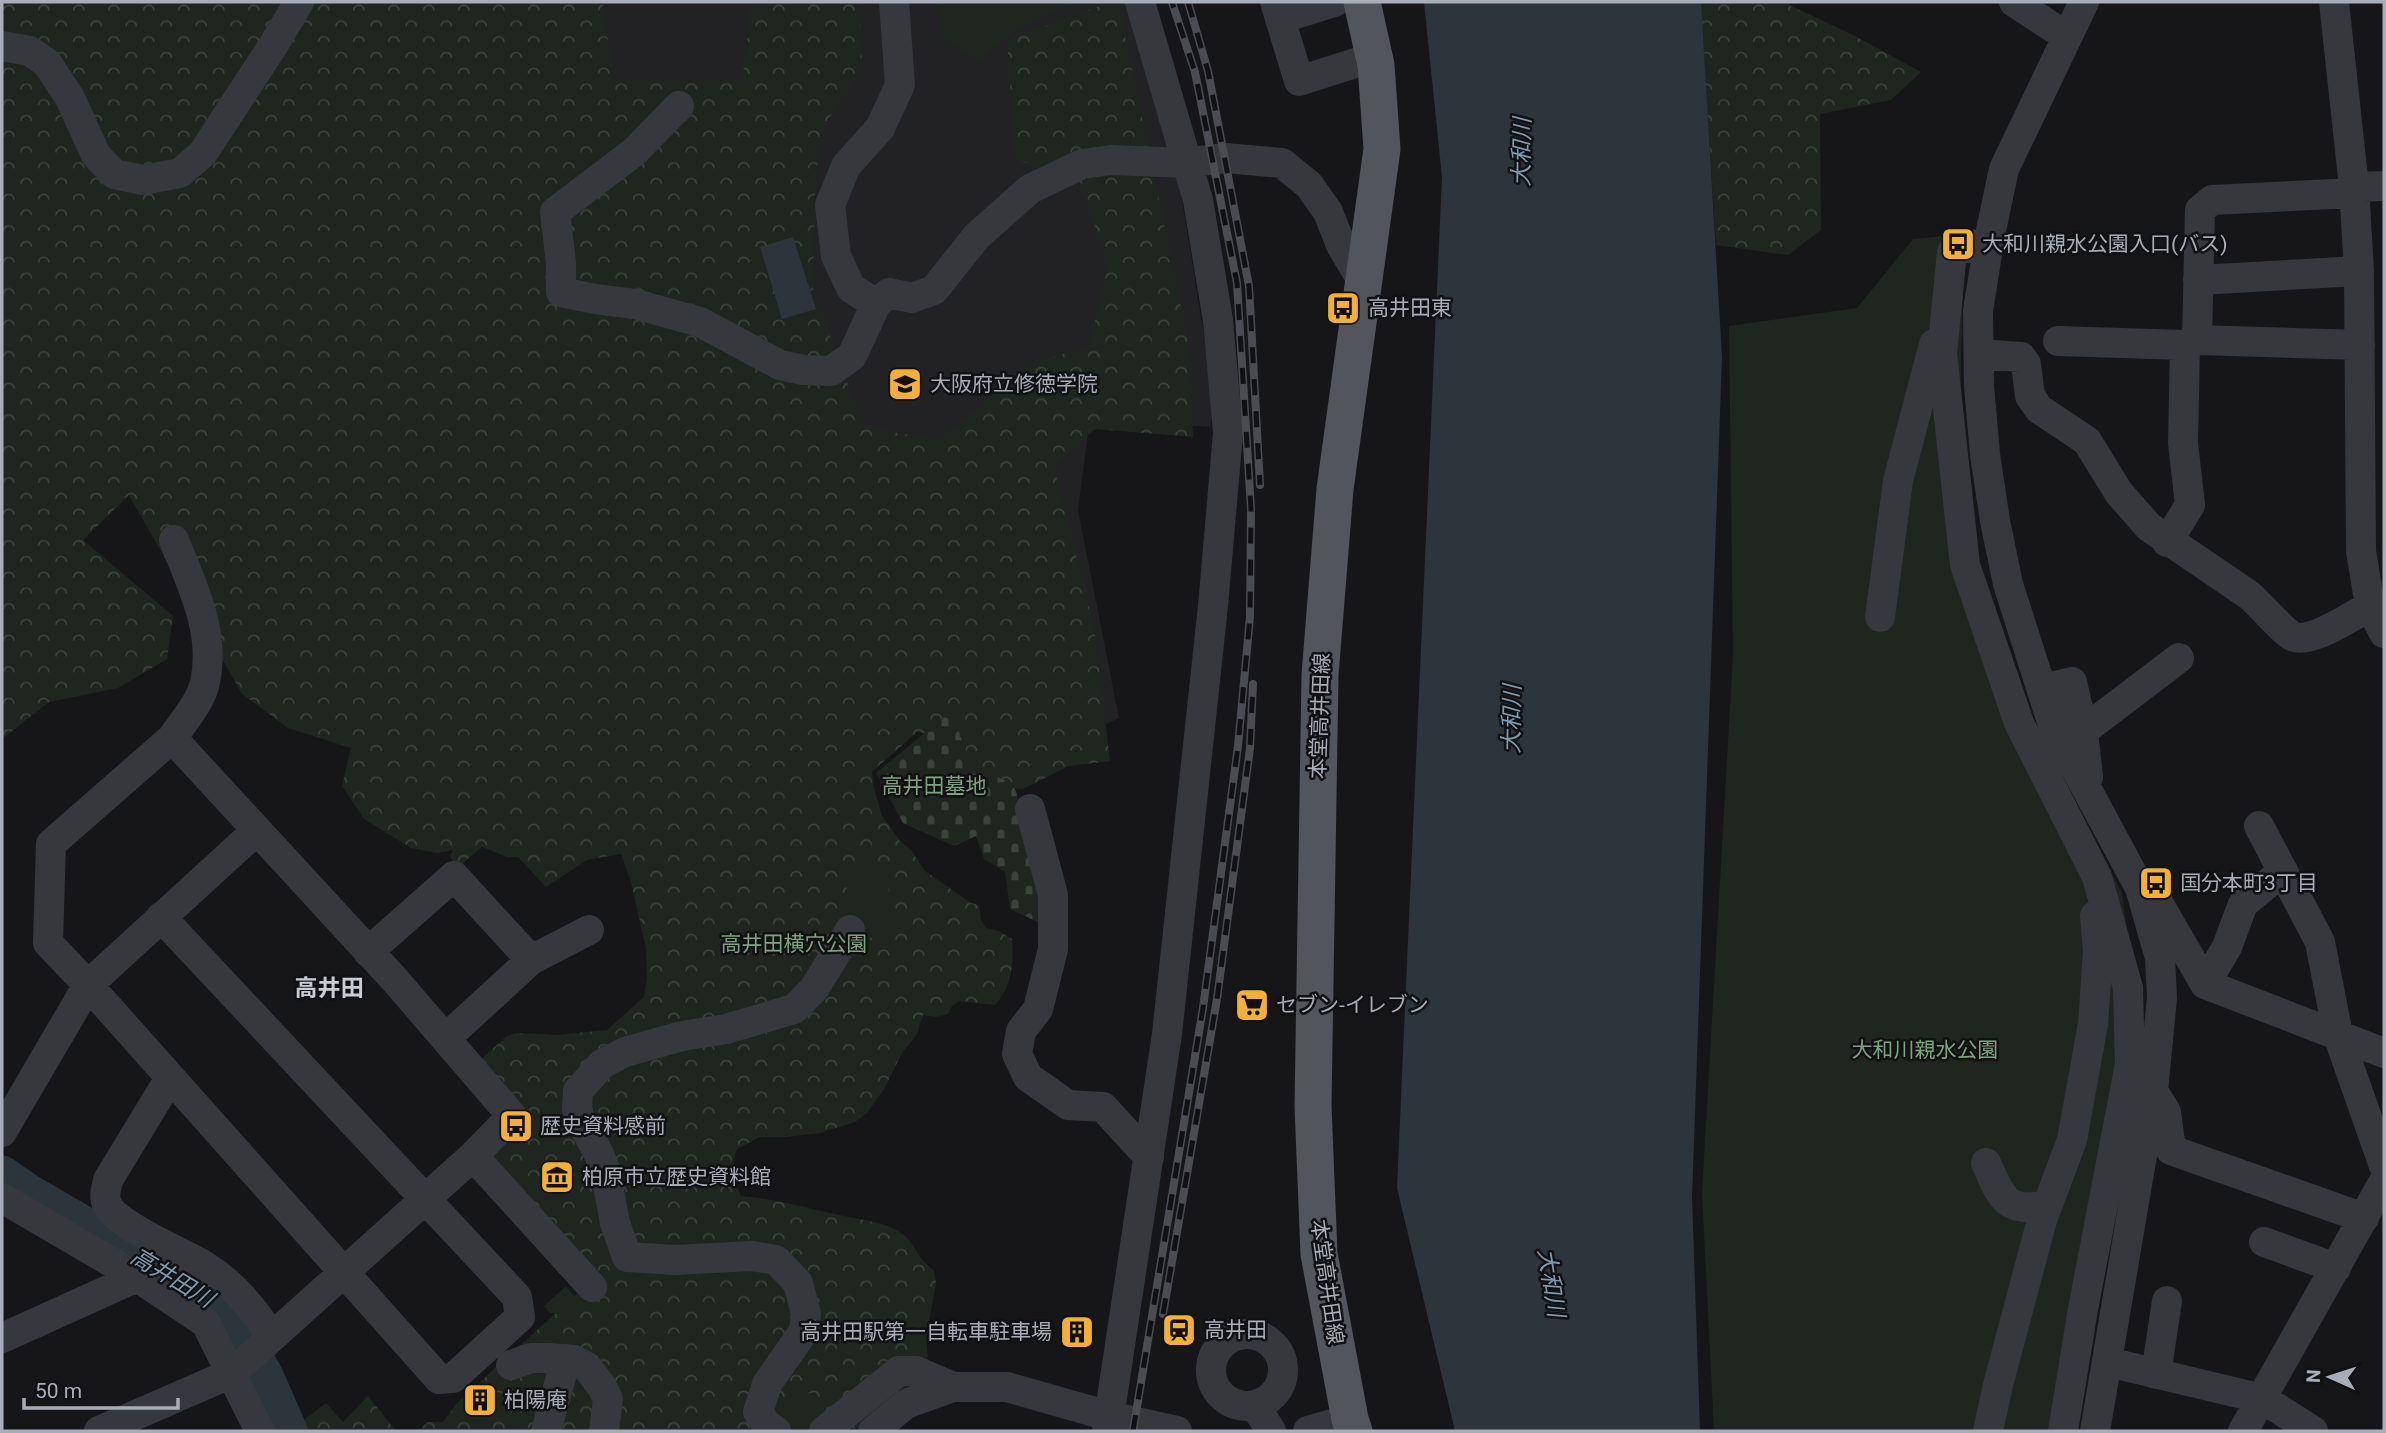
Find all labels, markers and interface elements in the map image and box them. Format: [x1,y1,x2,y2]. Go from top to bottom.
water label: 大和川 [1508,114,1536,187]
bus stop icon: 大和川親水公園入口(バス) [1939,225,1977,263]
place label: 大和川親水公園入口(バス) [1982,232,2228,256]
bus stop icon: 高井田東 [1324,289,1362,327]
place label: 高井田東 [1368,296,1452,320]
school or university icon: 大阪府立修徳学院 [886,365,924,403]
place label: 大阪府立修徳学院 [930,372,1098,396]
street label: 本堂高井田線 [1306,653,1334,779]
water label: 大和川 [1498,681,1526,754]
park label: 高井田墓地 [882,774,987,798]
bus stop icon: 国分本町3丁目 [2137,864,2175,902]
place label: 国分本町3丁目 [2180,871,2318,895]
park label: 高井田横穴公園 [721,932,868,956]
district label: 高井田 [295,975,364,1002]
supermarket icon: セブン-イレブン [1233,986,1271,1024]
place label: セブン-イレブン [1276,993,1429,1017]
park label: 大和川親水公園 [1852,1038,1999,1062]
bus stop icon: 歴史資料感前 [497,1107,535,1145]
place label: 歴史資料感前 [540,1114,666,1138]
museum icon: 柏原市立歴史資料館 [538,1158,576,1196]
place label: 柏原市立歴史資料館 [582,1165,771,1189]
street label: 本堂高井田線 [1306,1218,1348,1346]
water label: 高井田川 [126,1243,221,1315]
water label: 大和川 [1532,1247,1570,1322]
station icon: 高井田 [1160,1311,1198,1349]
building icon: 高井田駅第一自転車駐車場 [1058,1313,1096,1351]
place label: 高井田 [1204,1318,1267,1342]
place label: 高井田駅第一自転車駐車場 [800,1320,1052,1344]
north arrow [2295,1342,2365,1412]
scale bar [24,1366,178,1410]
text: N [2302,1369,2325,1383]
text: 50 m [35,1379,82,1403]
building icon: 柏陽庵 [461,1381,499,1419]
place label: 柏陽庵 [504,1388,567,1412]

